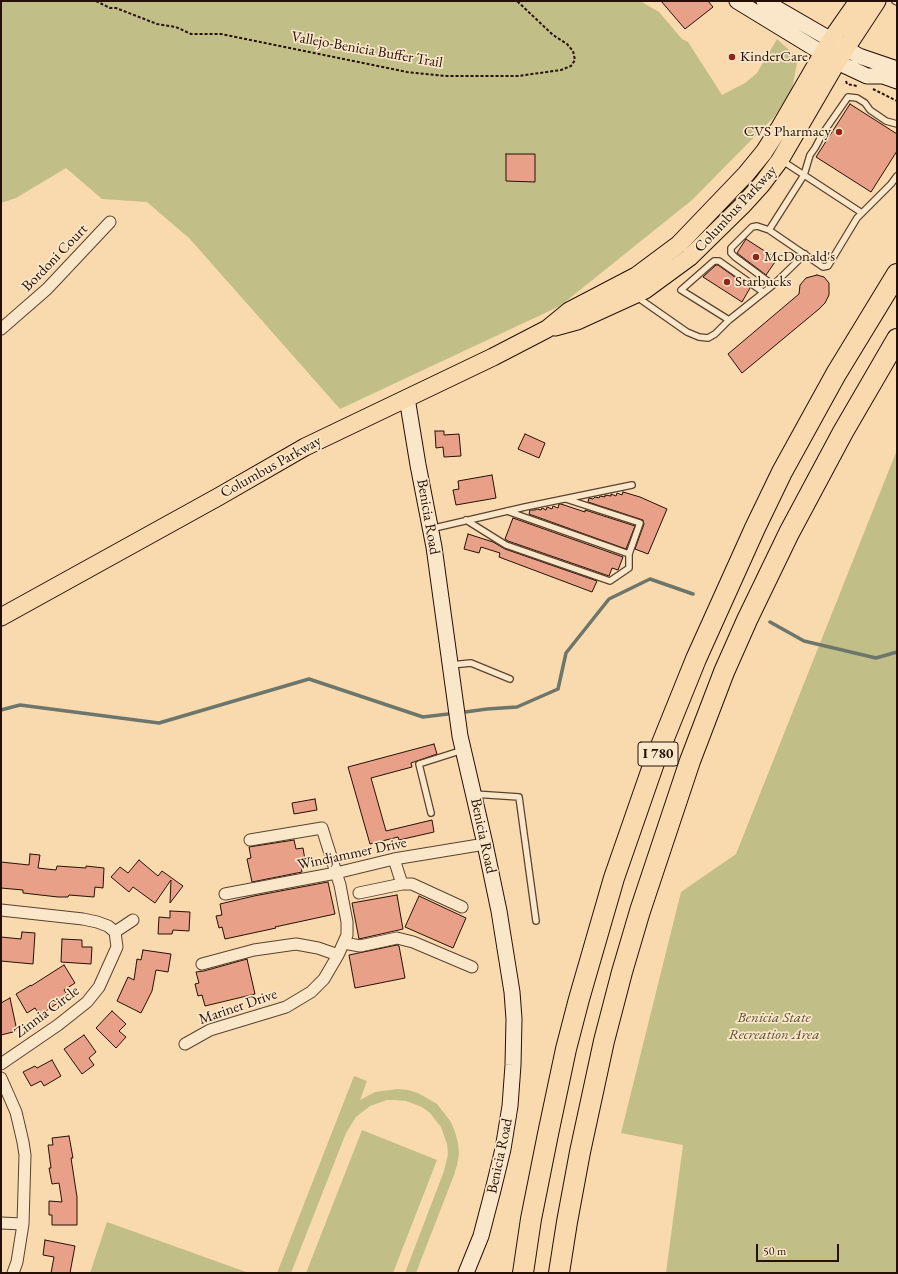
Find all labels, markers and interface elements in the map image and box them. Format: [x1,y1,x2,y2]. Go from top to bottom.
street label: Vallejo-Benicia Buffer Trail [290,28,444,72]
place label: KinderCare [740,48,808,66]
marker: KinderCare [727,52,737,62]
place label: CVS Pharmacy [744,123,831,141]
marker: CVS Pharmacy [834,127,844,137]
street label: Columbus Parkway [691,162,781,256]
street label: Bordoni Court [18,221,92,295]
place label: McDonald's [764,248,835,266]
marker: McDonald's [751,252,761,262]
place label: Starbucks [735,273,791,291]
marker: Starbucks [722,277,732,287]
street label: Columbus Parkway [217,432,325,502]
street label: Benicia Road [413,478,443,556]
road number: I 780 [638,742,678,766]
street label: Benicia Road [466,797,500,875]
street label: Windjammer Drive [296,834,408,874]
street label: Zinnia Circle [11,982,83,1042]
street label: Mariner Drive [196,985,280,1029]
park label: Benicia State Recreation Area [728,1009,820,1044]
street label: Benicia Road [483,1117,517,1195]
scale bar [758,1236,841,1262]
text: 50 m [763,1243,786,1259]

